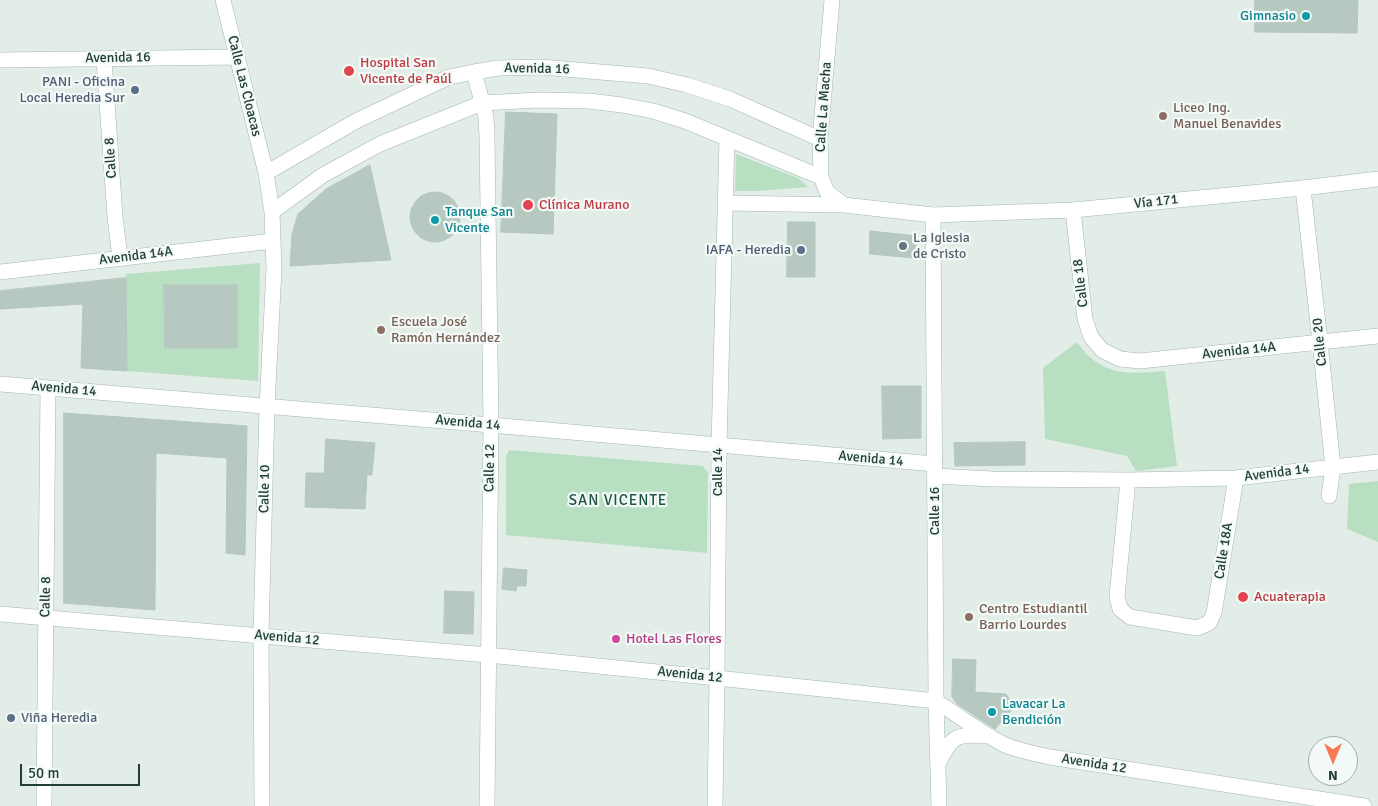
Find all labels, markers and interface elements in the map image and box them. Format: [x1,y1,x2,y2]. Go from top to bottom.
place label: Gimnasio [1240,8,1296,24]
marker: Gimnasio [1300,10,1312,22]
street label: Calle Las Cloacas [223,34,265,138]
street label: Avenida 16 [85,49,151,67]
place label: Hospital San Vicente de Paúl [360,55,452,88]
street label: Avenida 16 [504,60,570,78]
street label: Calle La Macha [812,61,836,153]
marker: Hospital San Vicente de Paúl [342,64,356,78]
place label: PANI - Oficina Local Heredia Sur [20,74,125,106]
marker: PANI - Oficina Local Heredia Sur [129,84,141,96]
place label: Liceo Ing. Manuel Benavides [1173,100,1281,132]
marker: Liceo Ing. Manuel Benavides [1157,110,1169,122]
street label: Calle 8 [101,137,121,179]
street label: Vía 171 [1133,191,1179,213]
place label: Clínica Murano [539,197,630,213]
marker: Clínica Murano [521,198,535,212]
place label: Tanque San Vicente [445,204,513,236]
marker: Tanque San Vicente [429,214,441,226]
place label: La Iglesia de Cristo [913,230,970,262]
marker: La Iglesia de Cristo [897,240,909,252]
place label: IAFA - Heredia [706,242,791,258]
street label: Avenida 14A [98,243,174,269]
marker: IAFA - Heredia [795,244,807,256]
street label: Calle 18 [1070,258,1092,308]
place label: Escuela José Ramón Hernández [391,314,500,347]
street label: Calle 20 [1309,317,1331,367]
marker: Escuela José Ramón Hernández [375,324,387,336]
street label: Avenida 14A [1201,339,1277,363]
street label: Avenida 14 [31,378,97,400]
street label: Avenida 14 [435,412,501,434]
street label: Calle 12 [481,444,499,492]
street label: Calle 14 [710,448,726,496]
street label: Avenida 14 [838,448,904,470]
street label: Avenida 14 [1243,461,1311,485]
street label: Calle 10 [256,465,274,513]
street label: Calle 16 [927,487,943,535]
district label: SAN VICENTE [567,492,669,510]
street label: Calle 18A [1211,521,1237,581]
street label: Calle 8 [37,576,55,618]
place label: Acuaterapia [1254,589,1326,605]
marker: Acuaterapia [1236,590,1250,604]
place label: Centro Estudiantil Barrio Lourdes [979,601,1088,634]
marker: Centro Estudiantil Barrio Lourdes [963,611,975,623]
street label: Avenida 12 [254,627,320,649]
place label: Hotel Las Flores [626,631,722,647]
marker: Hotel Las Flores [610,633,622,645]
street label: Avenida 12 [656,663,724,687]
place label: Lavacar La Bendición [1002,696,1066,729]
marker: Lavacar La Bendición [986,706,998,718]
place label: Viña Heredia [21,710,97,726]
marker: Viña Heredia [5,712,17,724]
north arrow [1308,736,1358,786]
street label: Avenida 12 [1060,751,1128,777]
scale bar [22,754,142,786]
text: 50 m [28,764,59,782]
text: N [1328,767,1338,784]

